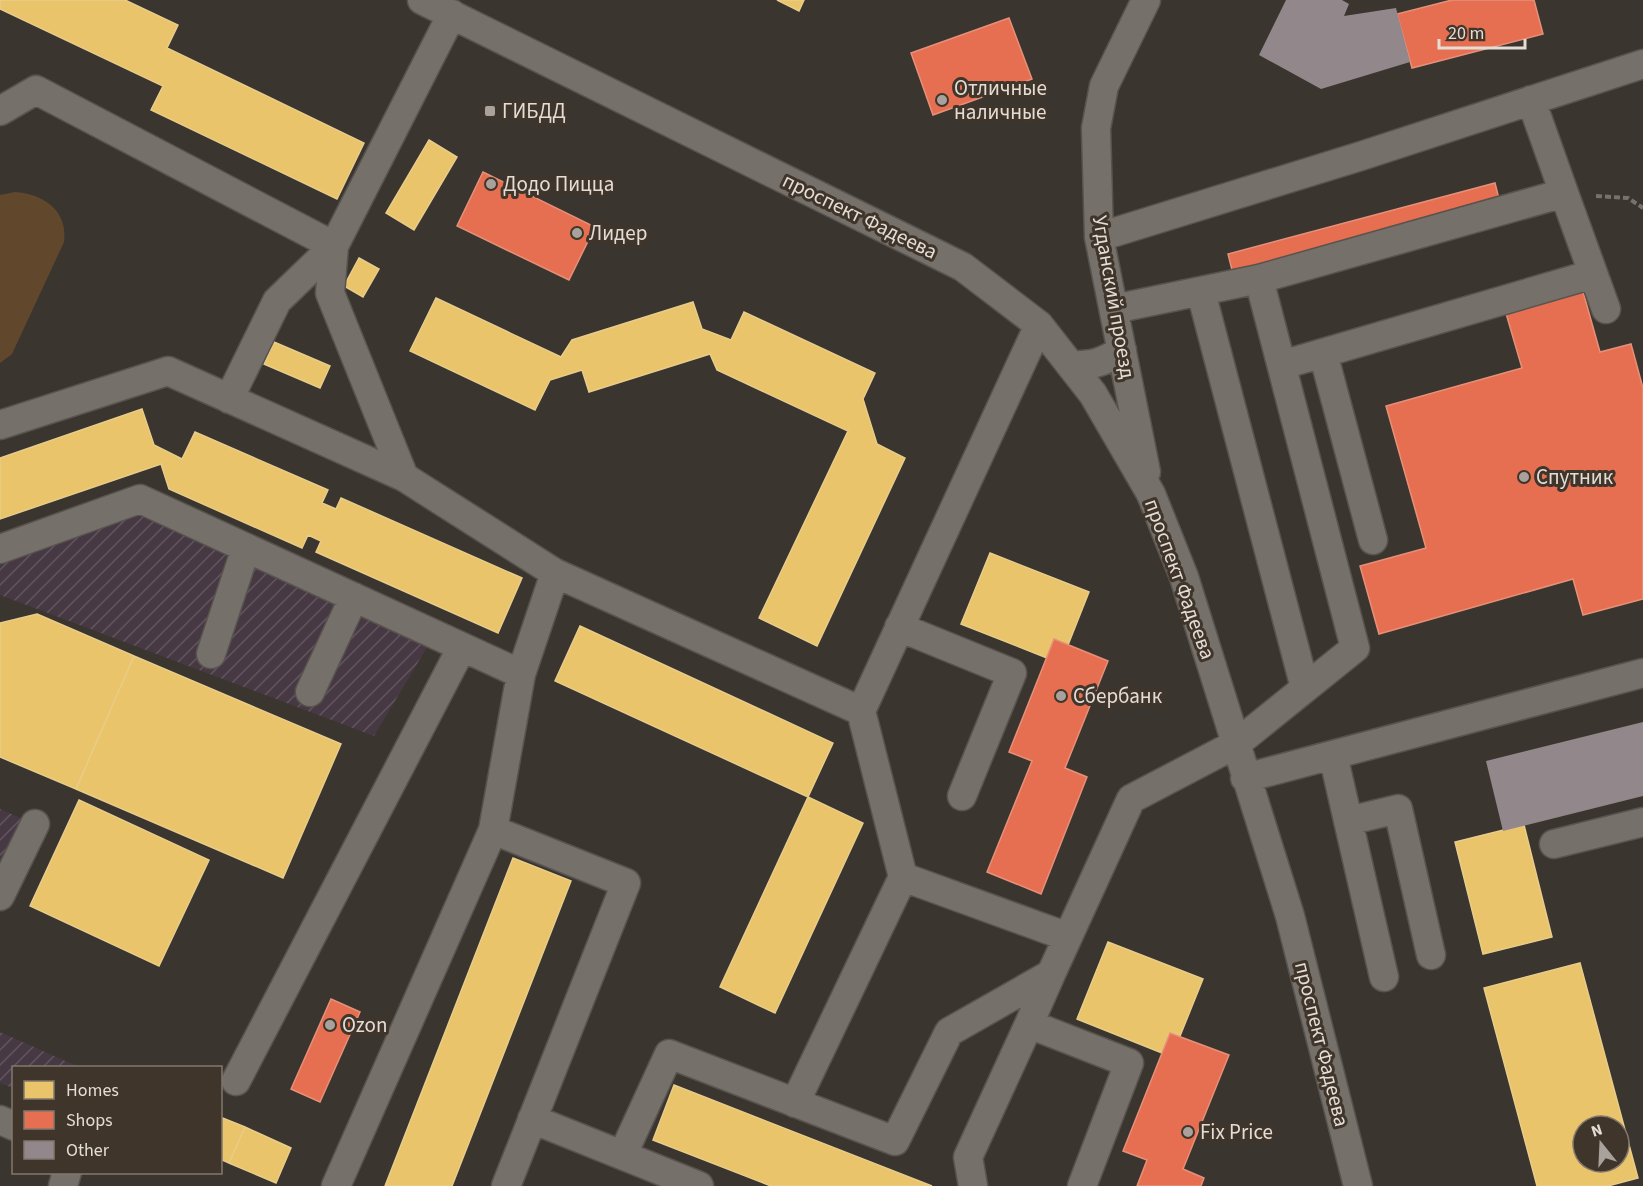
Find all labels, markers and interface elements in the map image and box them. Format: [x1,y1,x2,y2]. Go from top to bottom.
scale bar [1439,12,1524,50]
text: 20 m [1448,21,1484,46]
place label: Отличные наличные [954,73,1047,127]
marker: Отличные наличные [935,93,949,107]
place label: ГИБДД [502,96,566,126]
marker: ГИБДД [483,104,497,118]
street label: проспект Фадеева [777,165,943,267]
place label: Додо Пицца [503,169,614,199]
marker: Додо Пицца [484,177,498,191]
street label: Угданский проезд [1085,213,1143,381]
place label: Лидер [589,218,647,248]
marker: Лидер [570,226,584,240]
place label: Спутник [1536,462,1614,492]
marker: Спутник [1517,470,1531,484]
street label: проспект Фадеева [1137,494,1223,664]
place label: Сбербанк [1073,681,1163,711]
marker: Сбербанк [1054,689,1068,703]
street label: проспект Фадеева [1287,958,1357,1130]
place label: Ozon [342,1010,387,1040]
marker: Ozon [323,1018,337,1032]
legend [12,1066,222,1174]
text: Homes [66,1078,119,1103]
text: Shops [66,1108,113,1133]
north arrow [1571,1114,1631,1174]
place label: Fix Price [1200,1117,1273,1147]
text: N [1588,1119,1605,1143]
marker: Fix Price [1181,1125,1195,1139]
text: Other [66,1138,110,1163]

